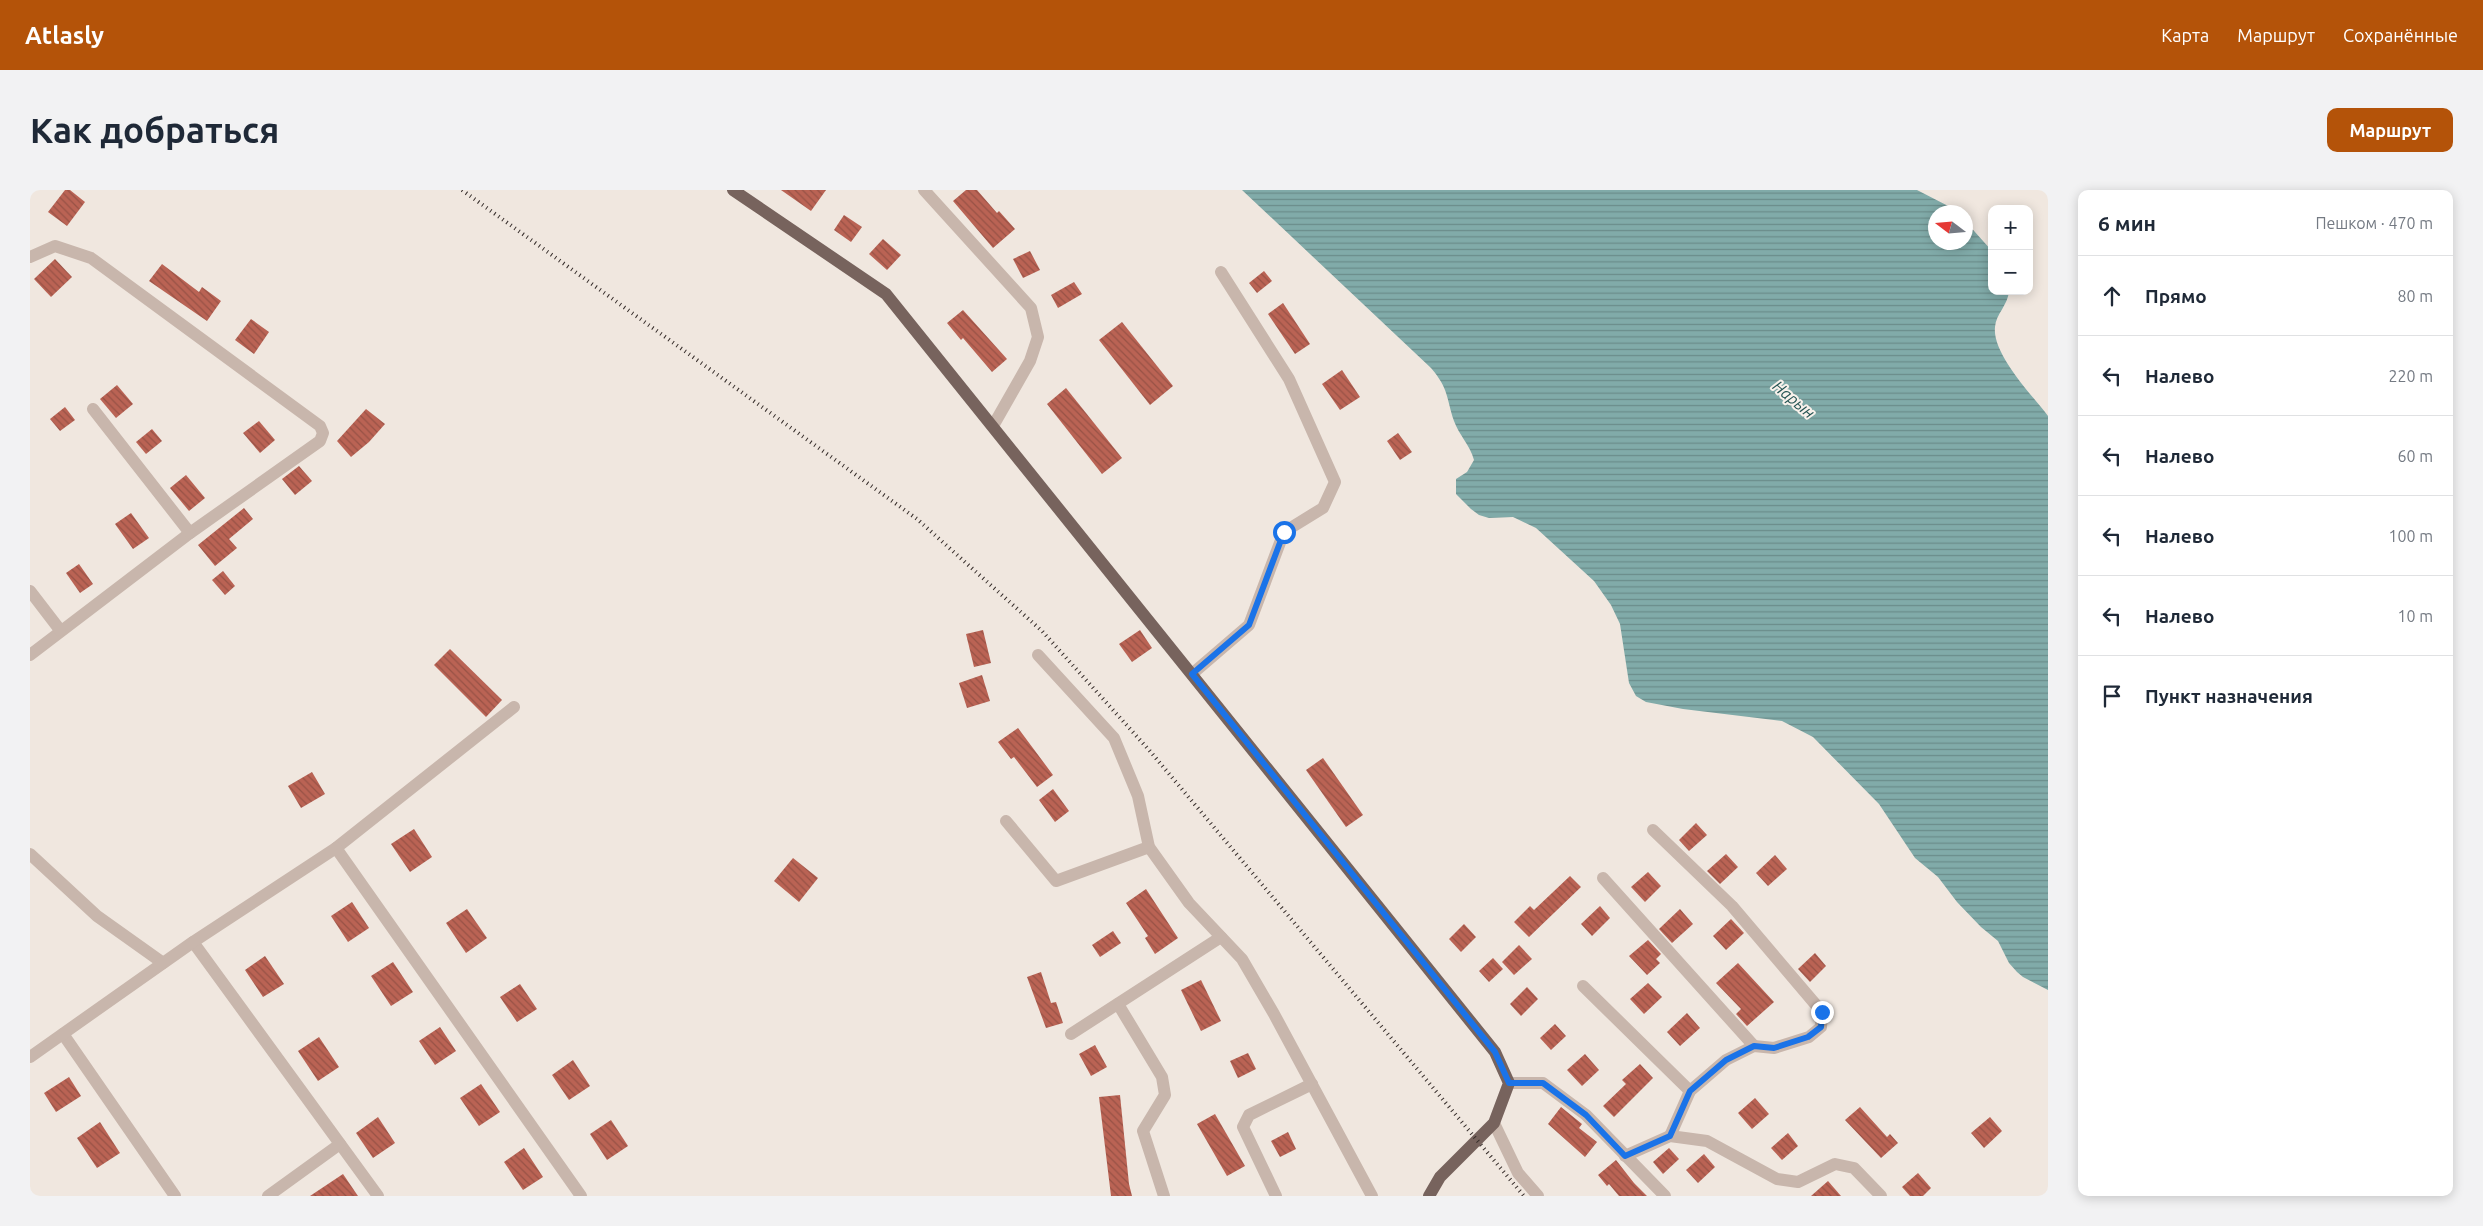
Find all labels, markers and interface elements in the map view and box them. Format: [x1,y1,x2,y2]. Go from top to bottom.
text: Atlasly [25,22,104,49]
text: Карта [2161,25,2209,45]
text: Маршрут [2237,25,2315,45]
text: Сохранённые [2343,25,2458,45]
button: Маршрут [2327,108,2453,152]
text: Как добраться [30,110,279,150]
north arrow [1928,205,1973,250]
map controls [1988,205,2033,295]
button: + [1988,205,2033,250]
text: 6 мин [2098,211,2156,235]
text: Пешком · 470 m [2315,214,2433,232]
button: − [1988,250,2033,295]
icon: ahead [2098,282,2126,310]
text: Прямо [2145,285,2207,307]
text: 80 m [2397,287,2433,305]
icon: left [2098,362,2126,390]
text: Налево [2145,365,2214,387]
text: 220 m [2388,367,2433,385]
water label: Нарын [1770,376,1819,422]
icon: left [2098,442,2126,470]
text: Налево [2145,445,2214,467]
text: 60 m [2397,447,2433,465]
route start [1273,521,1296,544]
icon: left [2098,522,2126,550]
text: Налево [2145,525,2214,547]
text: 100 m [2388,527,2433,545]
icon: left [2098,602,2126,630]
text: Налево [2145,605,2214,627]
text: 10 m [2397,607,2433,625]
icon: arrive [2098,682,2126,710]
text: Пункт назначения [2145,685,2313,707]
route end [1811,1001,1834,1024]

